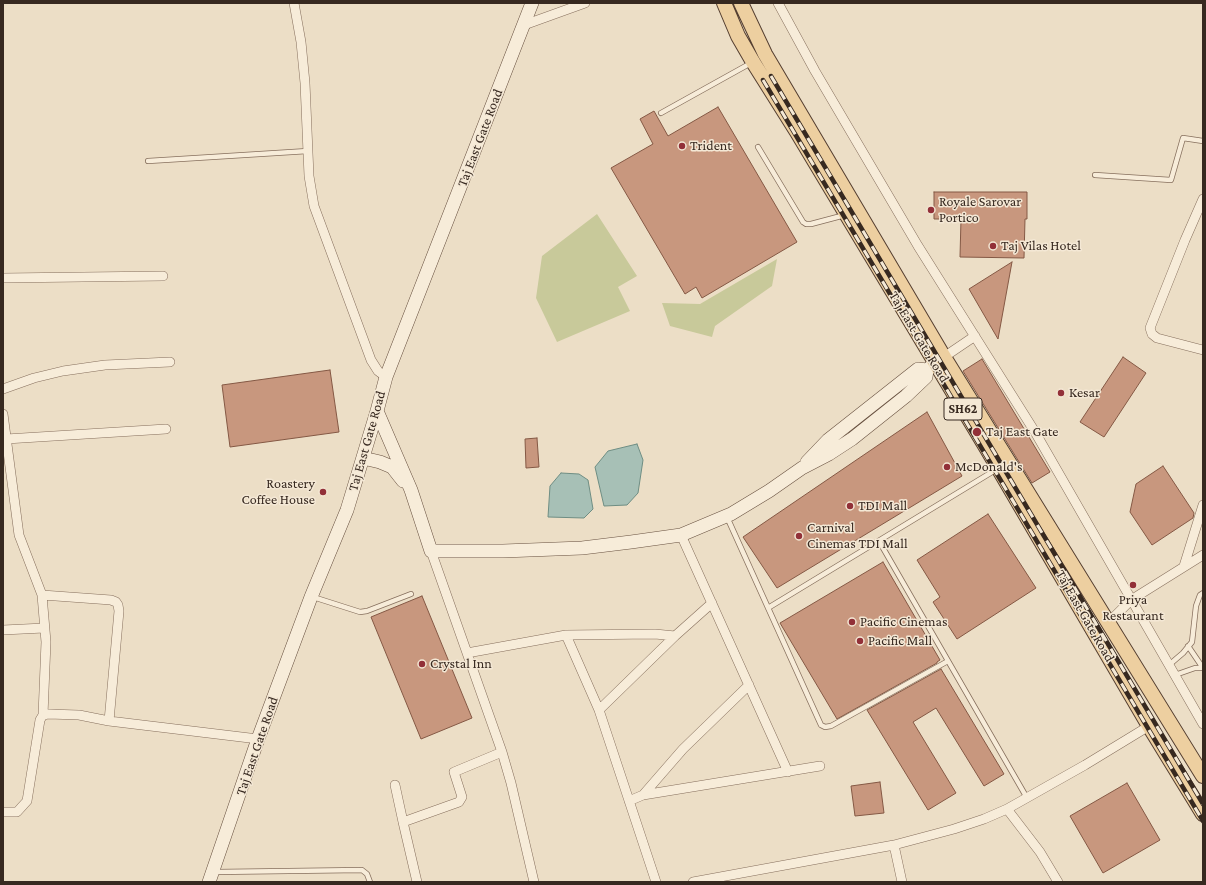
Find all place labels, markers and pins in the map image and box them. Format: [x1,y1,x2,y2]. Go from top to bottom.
place label: Trident [690,138,732,154]
marker: Trident [677,141,687,151]
place label: Royale Sarovar Portico [939,194,1021,226]
marker: Royale Sarovar Portico [926,205,936,215]
place label: Taj Vilas Hotel [1001,238,1081,254]
marker: Taj Vilas Hotel [988,241,998,251]
place label: Kesar [1069,385,1100,401]
marker: Kesar [1056,388,1066,398]
place label: Taj East Gate [986,424,1059,440]
marker: Taj East Gate [971,426,983,438]
place label: McDonald's [955,459,1022,475]
marker: McDonald's [942,462,952,472]
place label: Roastery Coffee House [242,476,315,508]
marker: Roastery Coffee House [318,487,328,497]
place label: TDI Mall [858,498,907,514]
marker: TDI Mall [845,501,855,511]
place label: Carnival Cinemas TDI Mall [807,520,908,552]
marker: Carnival Cinemas TDI Mall [794,531,804,541]
marker: Priya Restaurant [1128,580,1138,590]
place label: Priya Restaurant [1102,592,1164,624]
place label: Pacific Cinemas [860,614,948,630]
marker: Pacific Cinemas [847,617,857,627]
place label: Pacific Mall [868,633,932,649]
marker: Pacific Mall [855,636,865,646]
place label: Crystal Inn [430,656,492,672]
marker: Crystal Inn [417,659,427,669]

